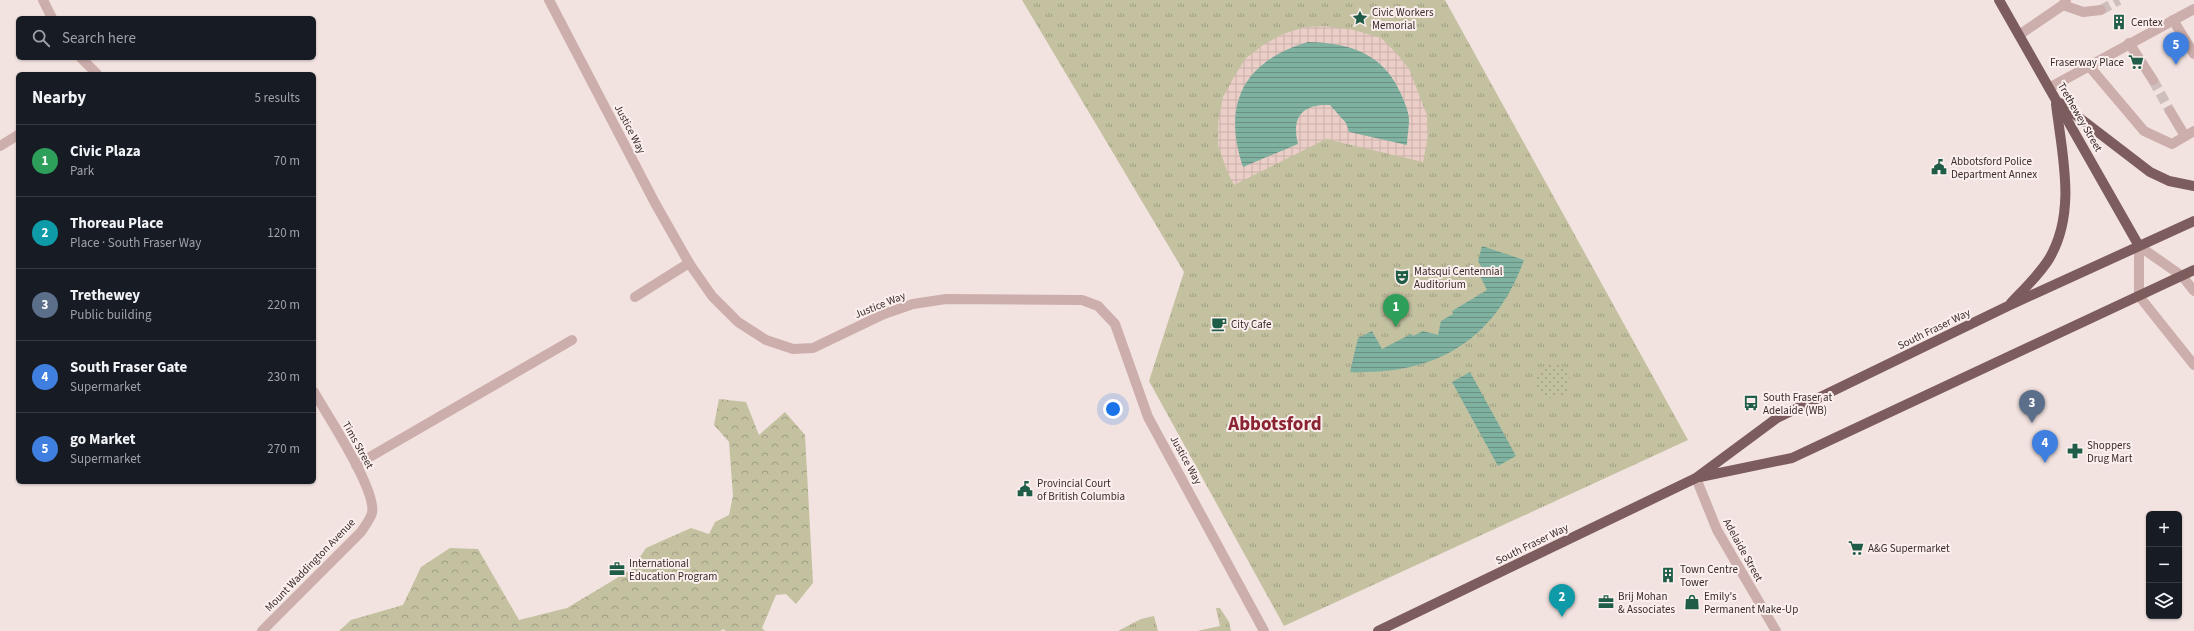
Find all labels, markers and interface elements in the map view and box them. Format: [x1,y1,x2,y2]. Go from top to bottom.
place label: Civic Workers Memorial [1372,5,1434,33]
place icon: Civic Workers Memorial [1351,9,1369,27]
building icon: Centex [2110,13,2128,31]
place label: Centex [2131,15,2163,30]
search box [16,16,316,60]
icon: search [30,27,52,49]
text: Search here [62,28,136,49]
pin: 5 [2163,32,2189,65]
supermarket icon: Fraserway Place [2127,53,2145,71]
place label: Fraserway Place [2050,55,2125,70]
street label: Trethewey Street [2054,80,2106,155]
text: Nearby [32,86,86,110]
text: 5 results [255,89,300,107]
street label: Justice Way [611,102,649,156]
text: Civic Plaza [70,141,141,162]
text: 1 [42,152,48,170]
text: 70 m [274,152,300,170]
place label: Abbotsford Police Department Annex [1951,154,2037,182]
public building icon: Abbotsford Police Department Annex [1930,158,1948,176]
text: Park [70,162,94,180]
text: Thoreau Place [70,213,164,234]
text: 2 [42,224,48,242]
text: 120 m [267,224,300,242]
text: Place · South Fraser Way [70,234,201,252]
place label: Matsqui Centennial Auditorium [1414,264,1503,292]
theatre icon: Matsqui Centennial Auditorium [1393,268,1411,286]
text: Trethewey [70,285,140,306]
street label: Justice Way [852,288,908,322]
pin: 1 [1383,294,1409,327]
text: 3 [42,296,48,314]
text: 220 m [267,296,300,314]
street label: South Fraser Way [1895,305,1973,353]
text: Public building [70,306,152,324]
cafe icon: City Cafe [1210,315,1228,333]
place label: City Cafe [1231,317,1272,332]
text: South Fraser Gate [70,357,187,378]
text: 4 [42,368,48,386]
text: 230 m [267,368,300,386]
text: Supermarket [70,378,141,396]
place label: South Fraser at Adelaide (WB) [1763,390,1833,418]
pin: 3 [2019,390,2045,423]
bus stop icon: South Fraser at Adelaide (WB) [1742,394,1760,412]
your location [1103,399,1123,419]
district label: Abbotsford [1227,411,1322,438]
street label: Tims Street [339,419,377,472]
text: go Market [70,429,136,450]
pin: 4 [2032,430,2058,463]
street label: Justice Way [1166,433,1206,487]
place label: Shoppers Drug Mart [2087,438,2133,466]
text: 5 [42,440,48,458]
text: 270 m [267,440,300,458]
pharmacy icon: Shoppers Drug Mart [2066,442,2084,460]
text: Supermarket [70,450,141,468]
place label: Provincial Court of British Columbia [1037,476,1125,504]
public building icon: Provincial Court of British Columbia [1016,480,1034,498]
map controls [2146,511,2182,619]
button: + [2146,511,2182,547]
street label: Mount Waddington Avenue [262,515,359,615]
street label: Adelaide Street [1719,516,1767,584]
street label: South Fraser Way [1493,520,1571,568]
supermarket icon: A&G Supermarket [1847,539,1865,557]
place label: A&G Supermarket [1868,541,1950,556]
button: − [2146,547,2182,583]
place label: International Education Program [629,556,717,584]
office icon: International Education Program [608,560,626,578]
place label: Town Centre Tower [1680,562,1738,590]
building icon: Town Centre Tower [1659,566,1677,584]
button: layers [2146,583,2182,619]
pin: 2 [1549,584,1575,617]
place label: Brij Mohan & Associates [1618,589,1675,617]
place label: Emily's Permanent Make-Up [1704,589,1798,617]
office icon: Brij Mohan & Associates [1597,593,1615,611]
shop icon: Emily's Permanent Make-Up [1683,593,1701,611]

